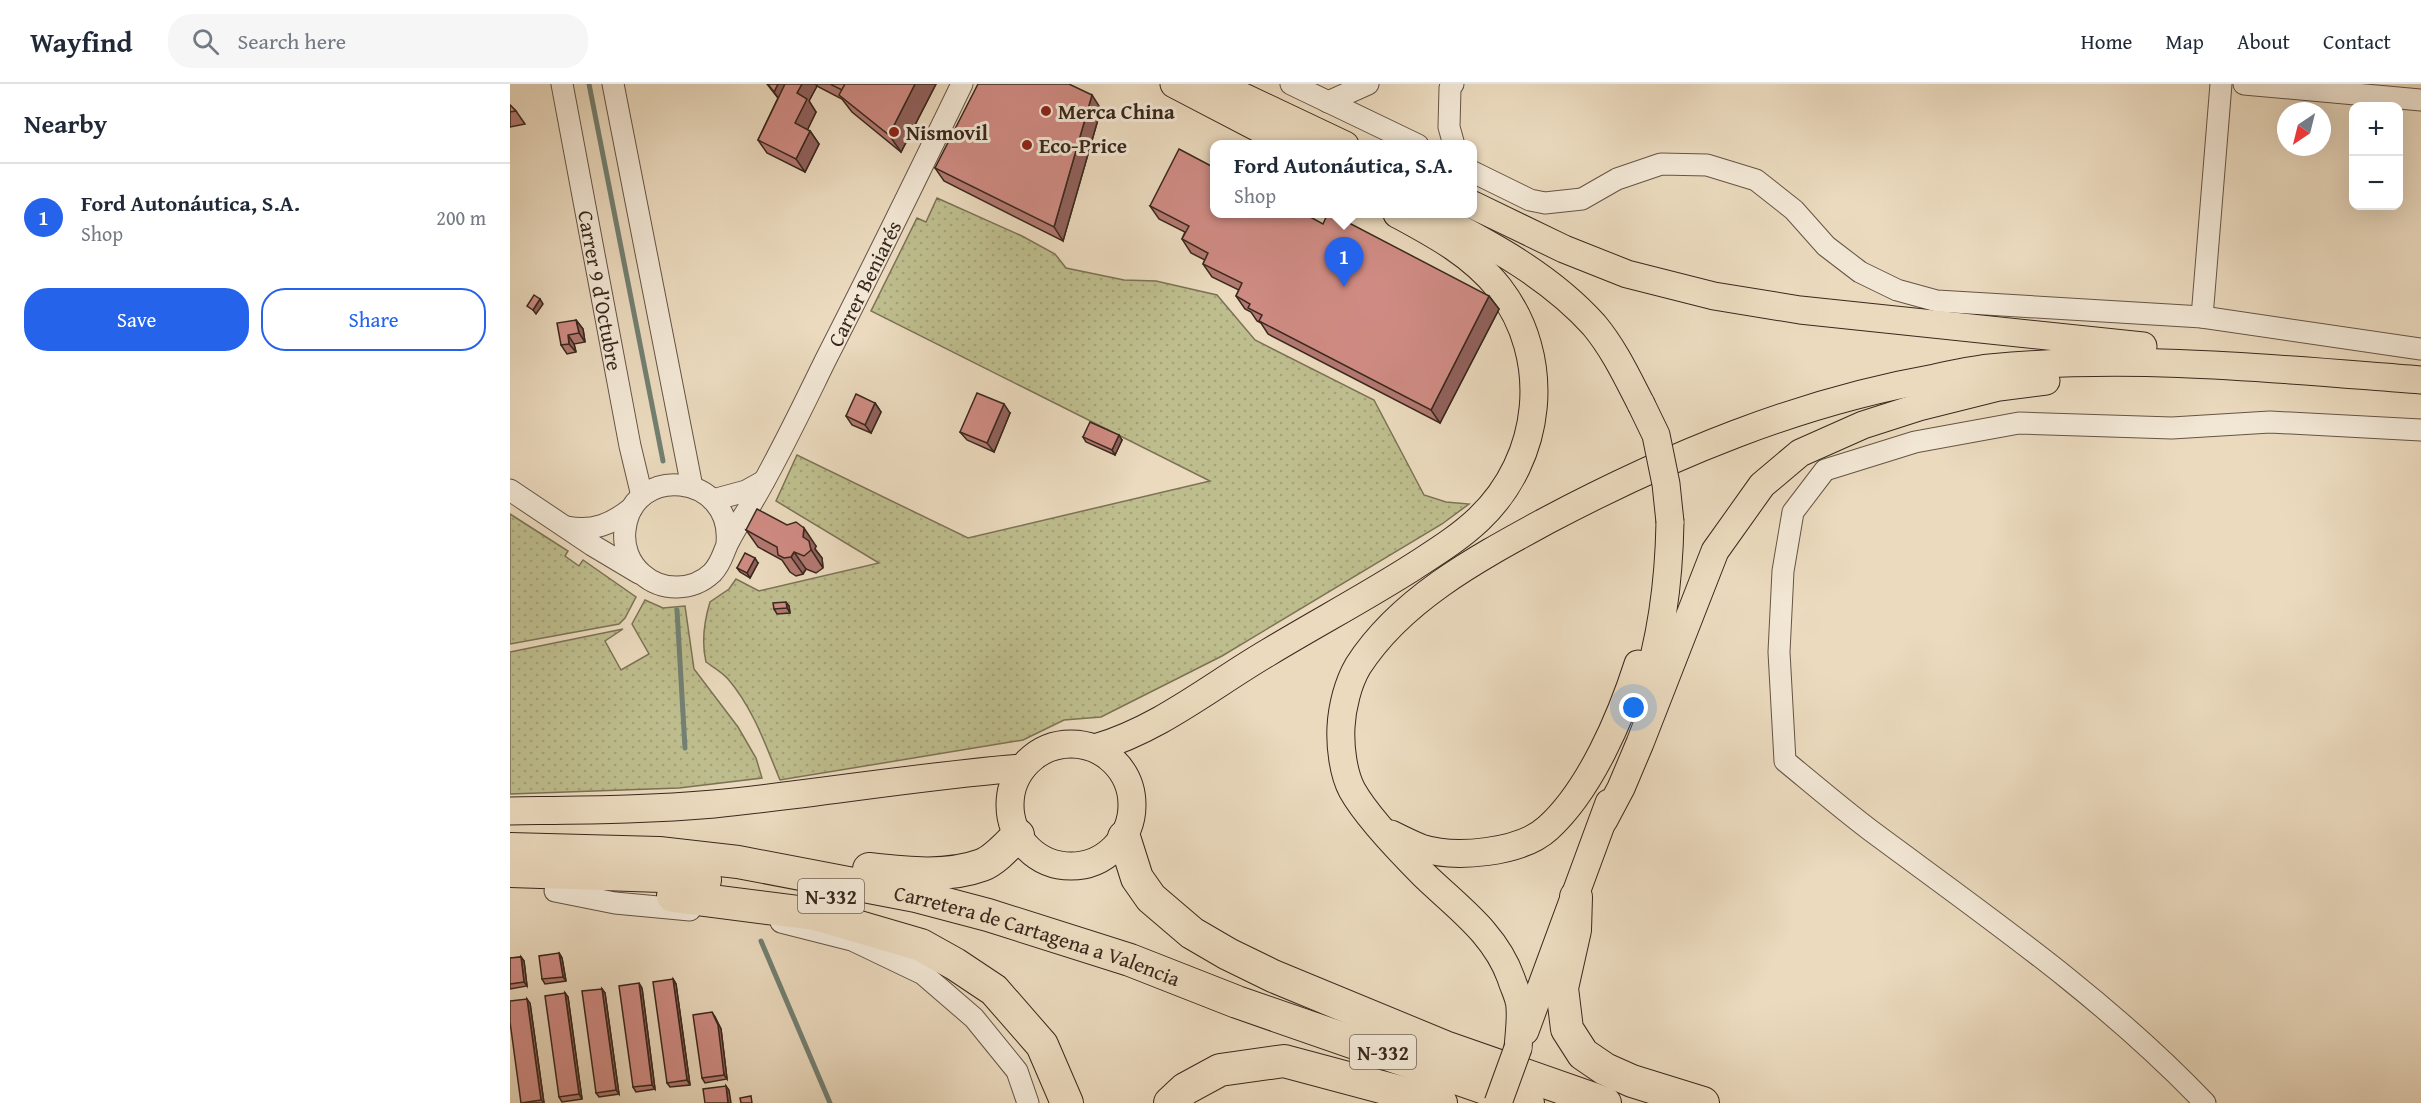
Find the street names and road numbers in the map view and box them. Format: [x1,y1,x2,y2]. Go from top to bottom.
street label: Carrer 9 d’Octubre [571,208,631,373]
street label: Carrer Beniarés [819,215,909,352]
street label: Carretera de Cartagena a Valencia [892,877,1185,994]
road number: N-332 [798,879,864,913]
road number: N-332 [1350,1035,1416,1069]

